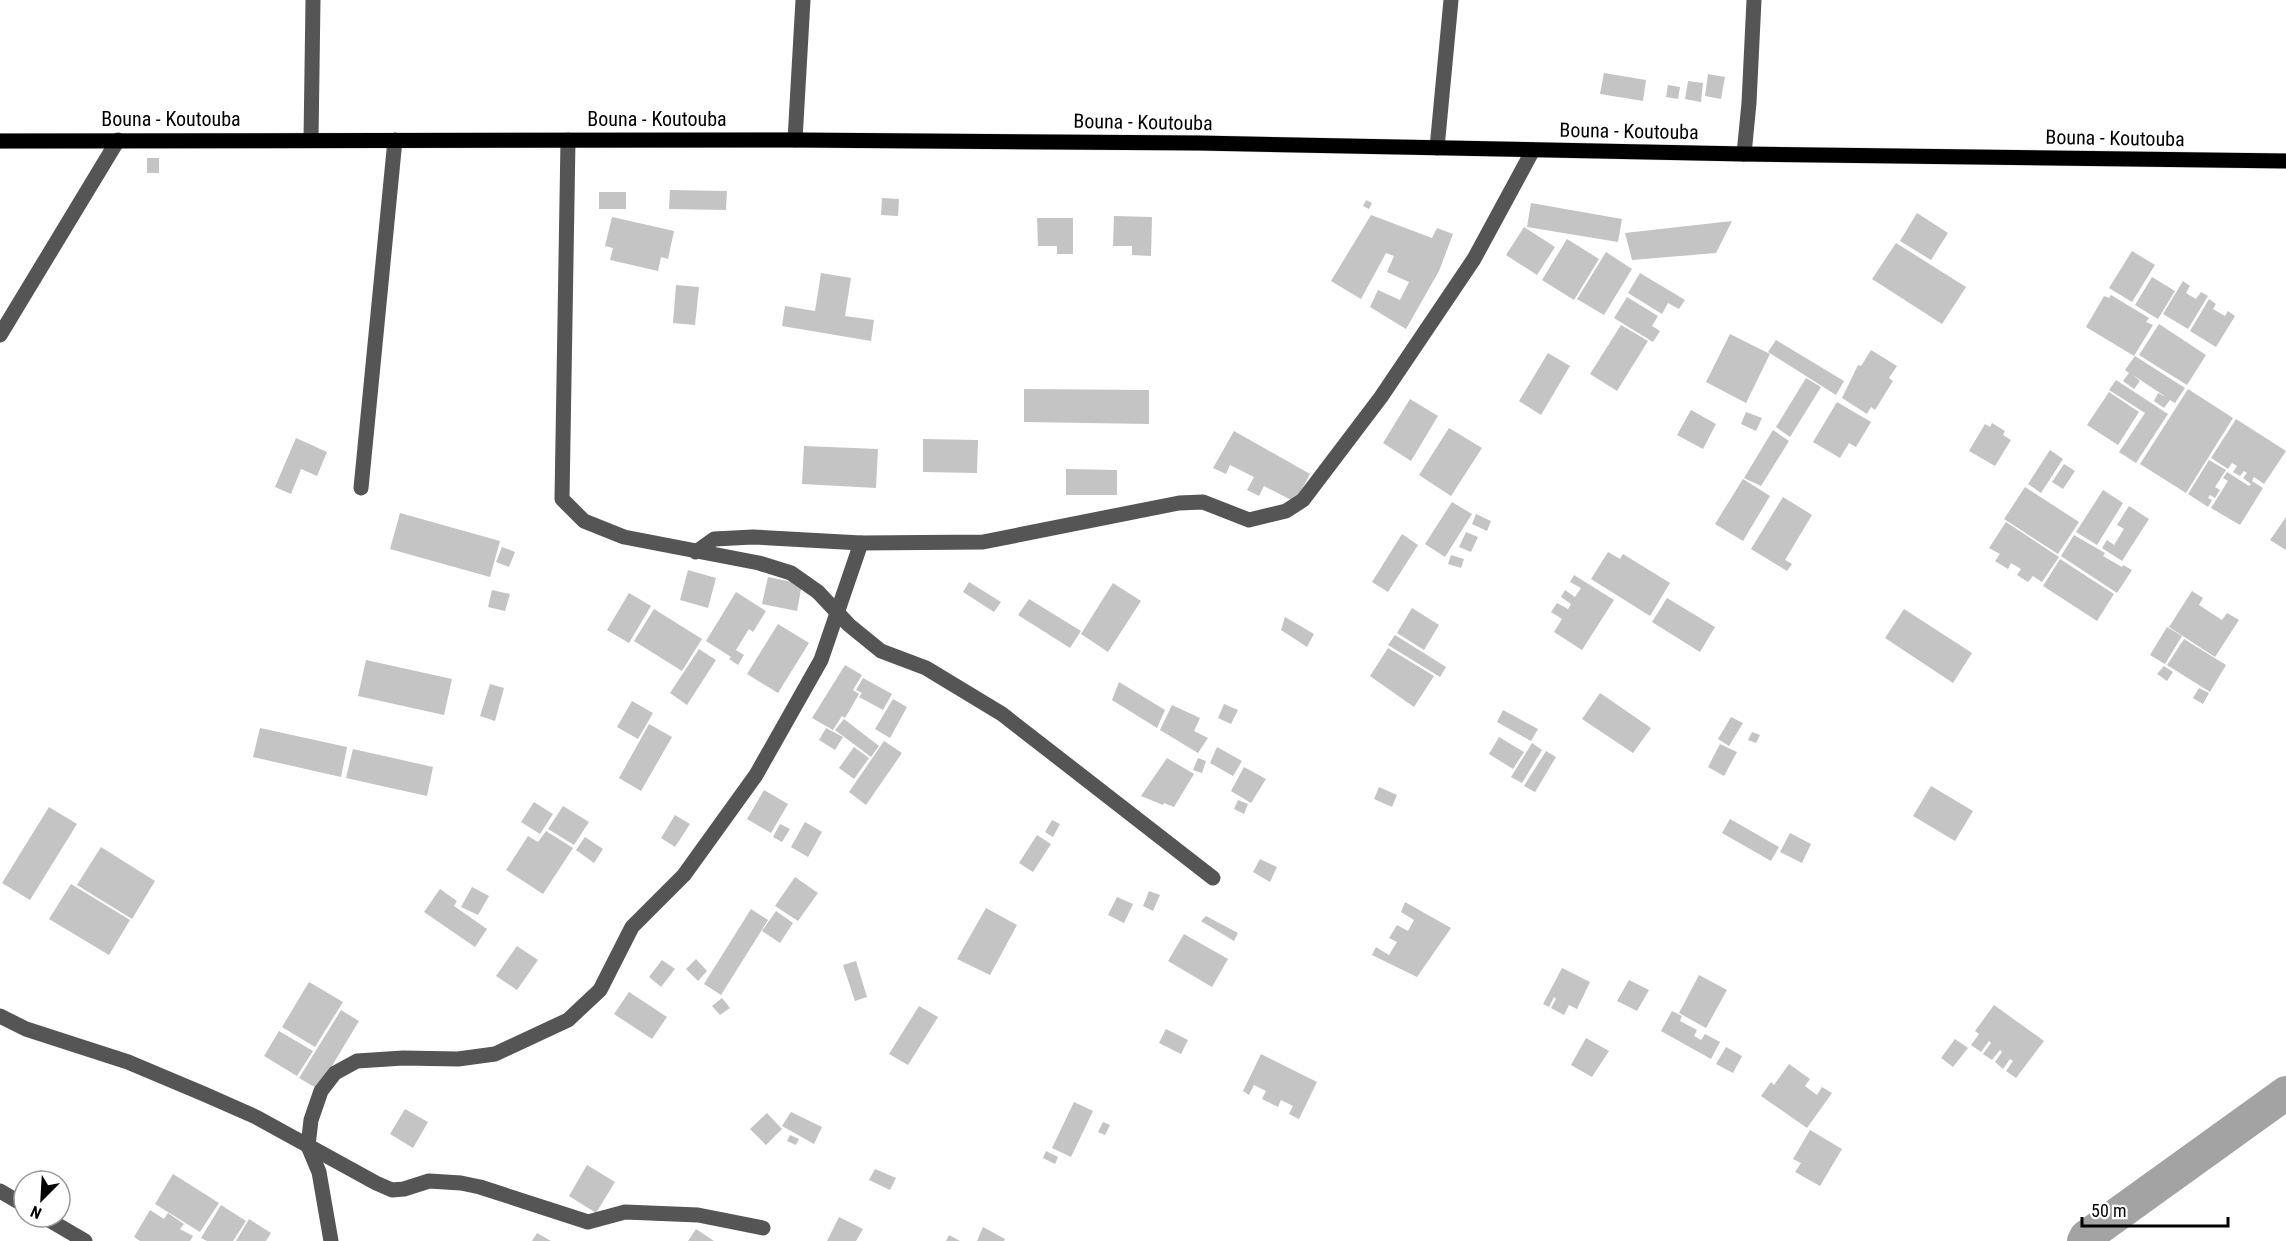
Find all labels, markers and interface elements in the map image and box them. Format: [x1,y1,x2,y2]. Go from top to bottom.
street label: Bouna - Koutouba [101,107,241,131]
street label: Bouna - Koutouba [587,107,727,131]
street label: Bouna - Koutouba [1073,109,1213,135]
street label: Bouna - Koutouba [1559,118,1699,144]
street label: Bouna - Koutouba [2045,125,2185,151]
north arrow [12,1169,72,1229]
scale bar [2082,1190,2228,1228]
text: 50 m [2091,1200,2126,1221]
text: N [28,1202,44,1223]

